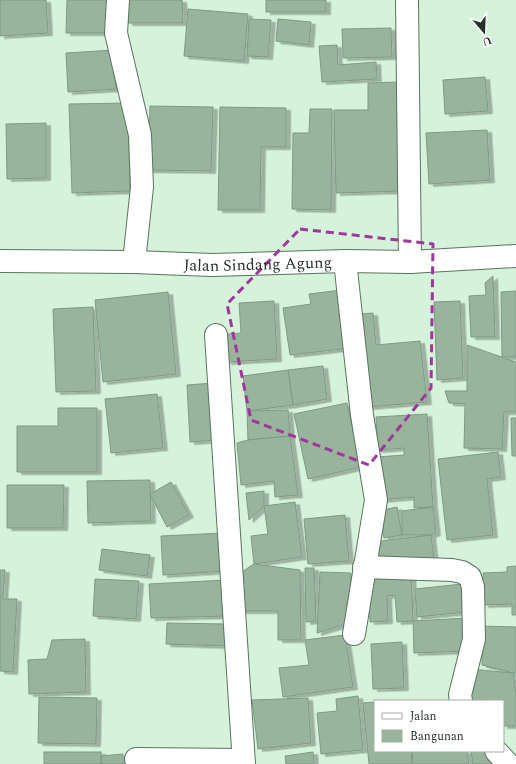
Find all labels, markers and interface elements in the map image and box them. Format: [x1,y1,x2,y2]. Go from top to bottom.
north arrow [464,12,504,52]
text: U [480,31,494,51]
street label: Jalan Sindang Agung [183,250,332,278]
legend [374,700,504,752]
text: Jalan [410,707,437,726]
text: Bangunan [410,727,464,746]

